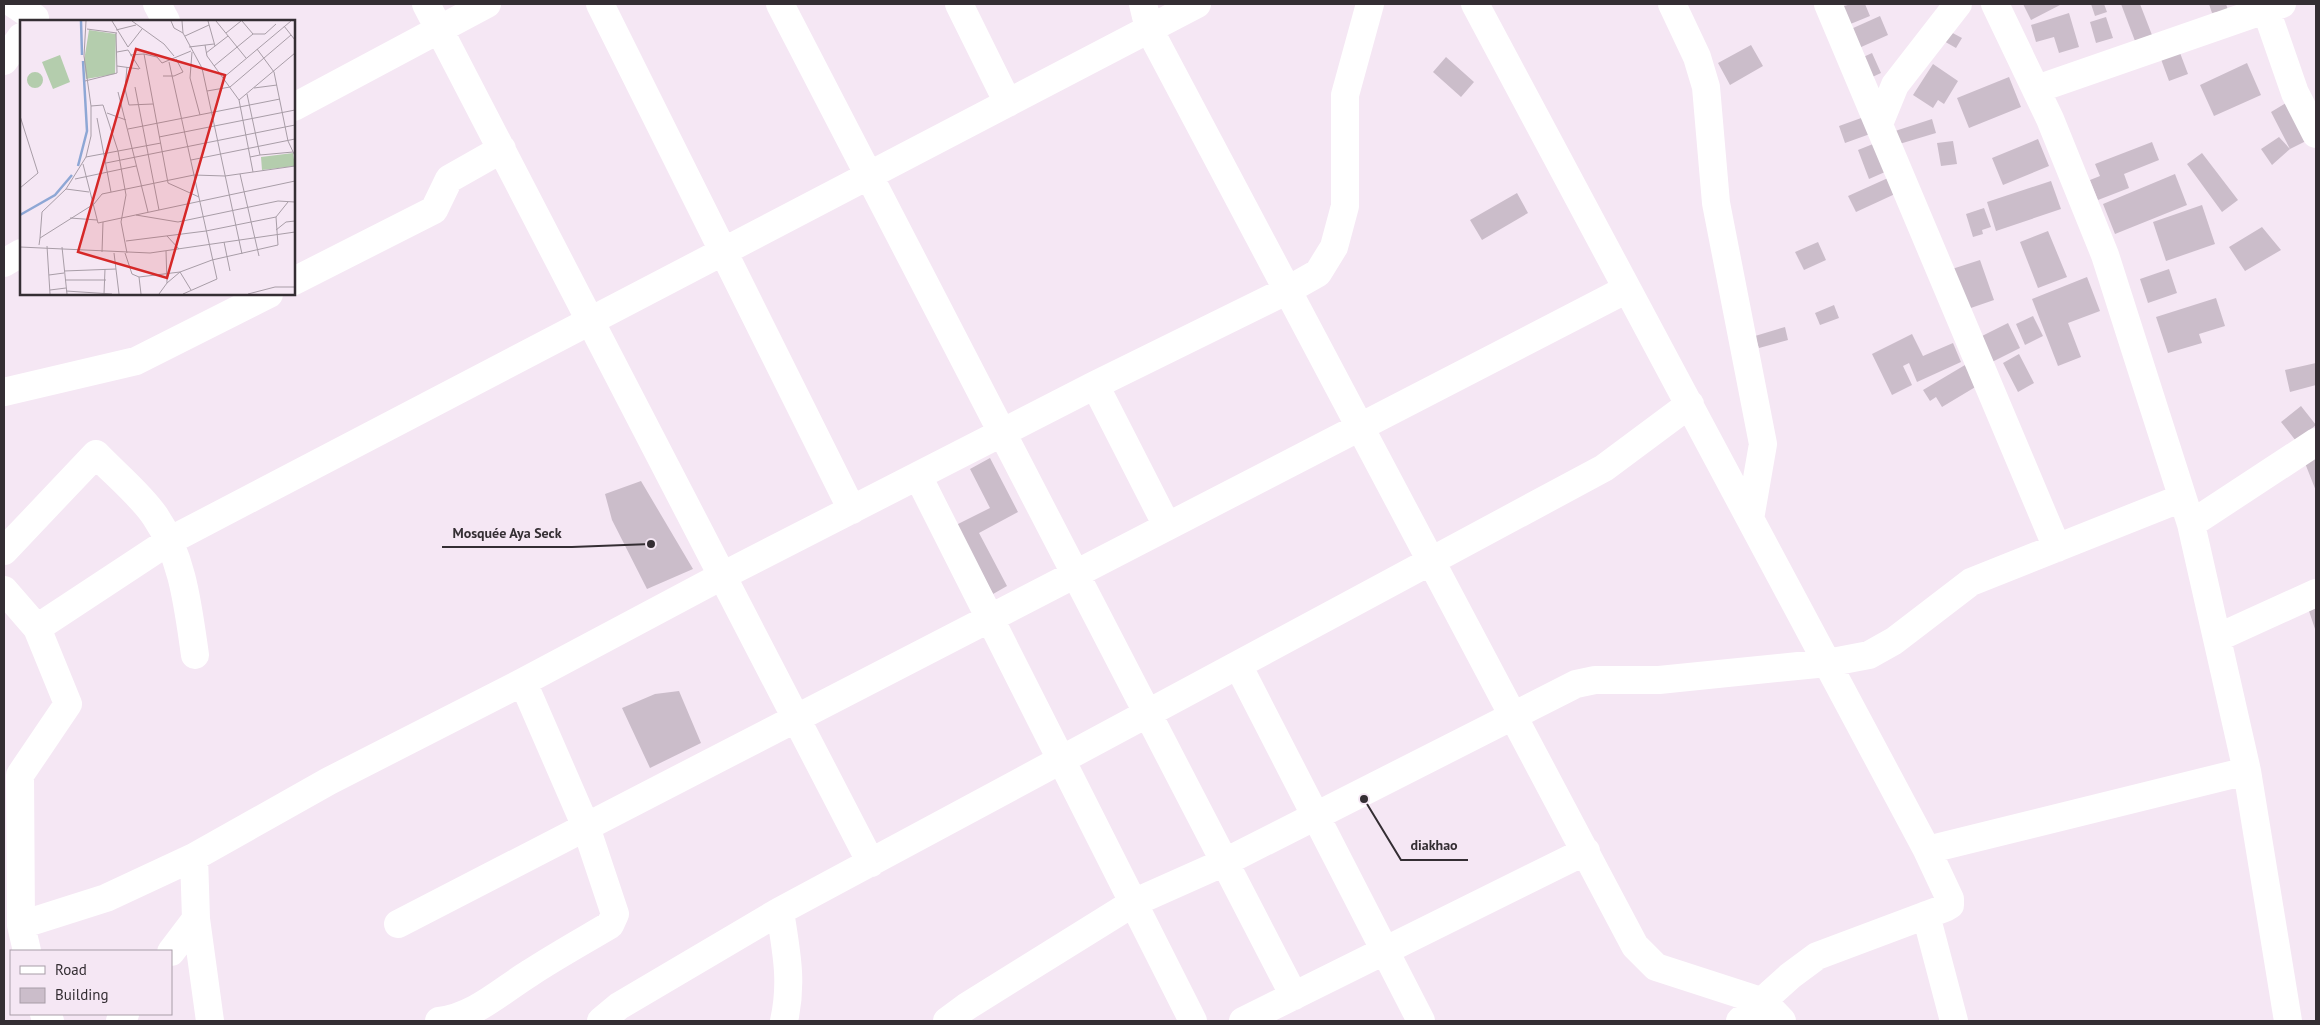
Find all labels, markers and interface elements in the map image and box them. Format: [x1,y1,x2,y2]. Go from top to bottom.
inset map [20,20,295,295]
callout: Mosquée Aya Seck [442,518,572,547]
text: Mosquée Aya Seck [452,524,562,542]
callout: diakhao [1401,831,1468,860]
text: diakhao [1410,836,1458,854]
legend [10,950,172,1015]
text: Road [55,960,87,979]
text: Building [55,985,109,1004]

